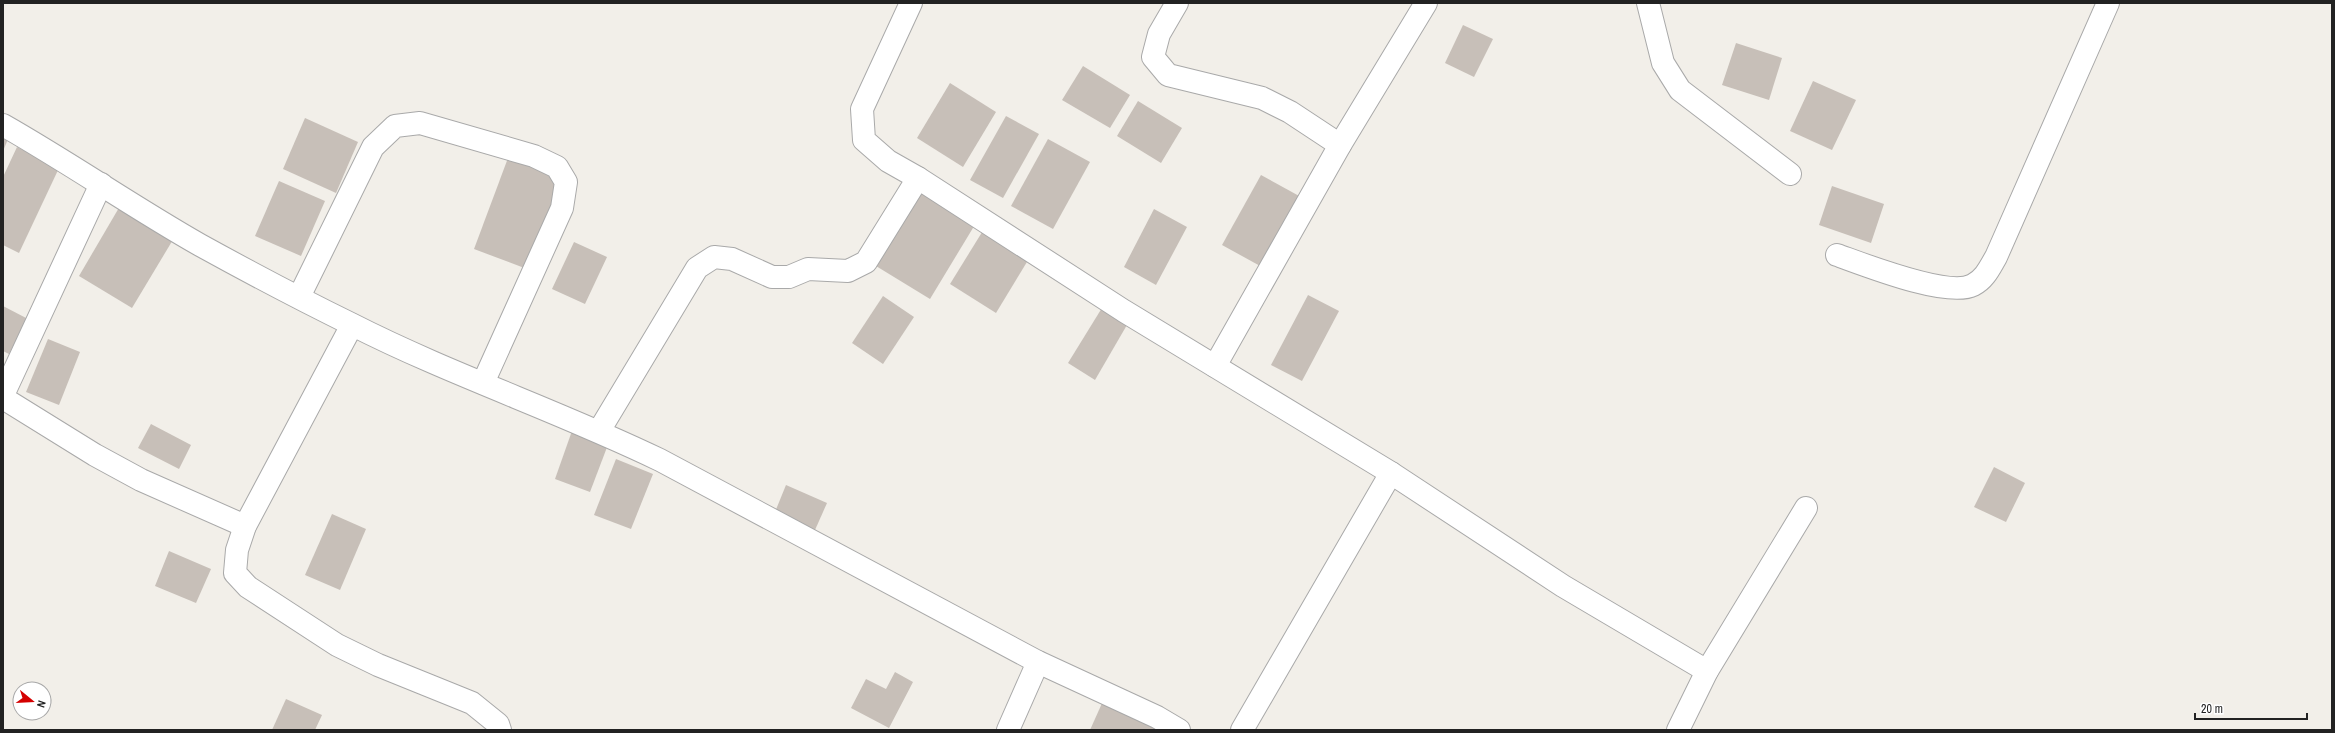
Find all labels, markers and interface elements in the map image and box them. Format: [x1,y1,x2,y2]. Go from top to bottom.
north arrow [12,681,52,721]
scale bar [2195,695,2307,721]
text: N [34,699,49,709]
text: 20 m [2201,701,2223,717]

